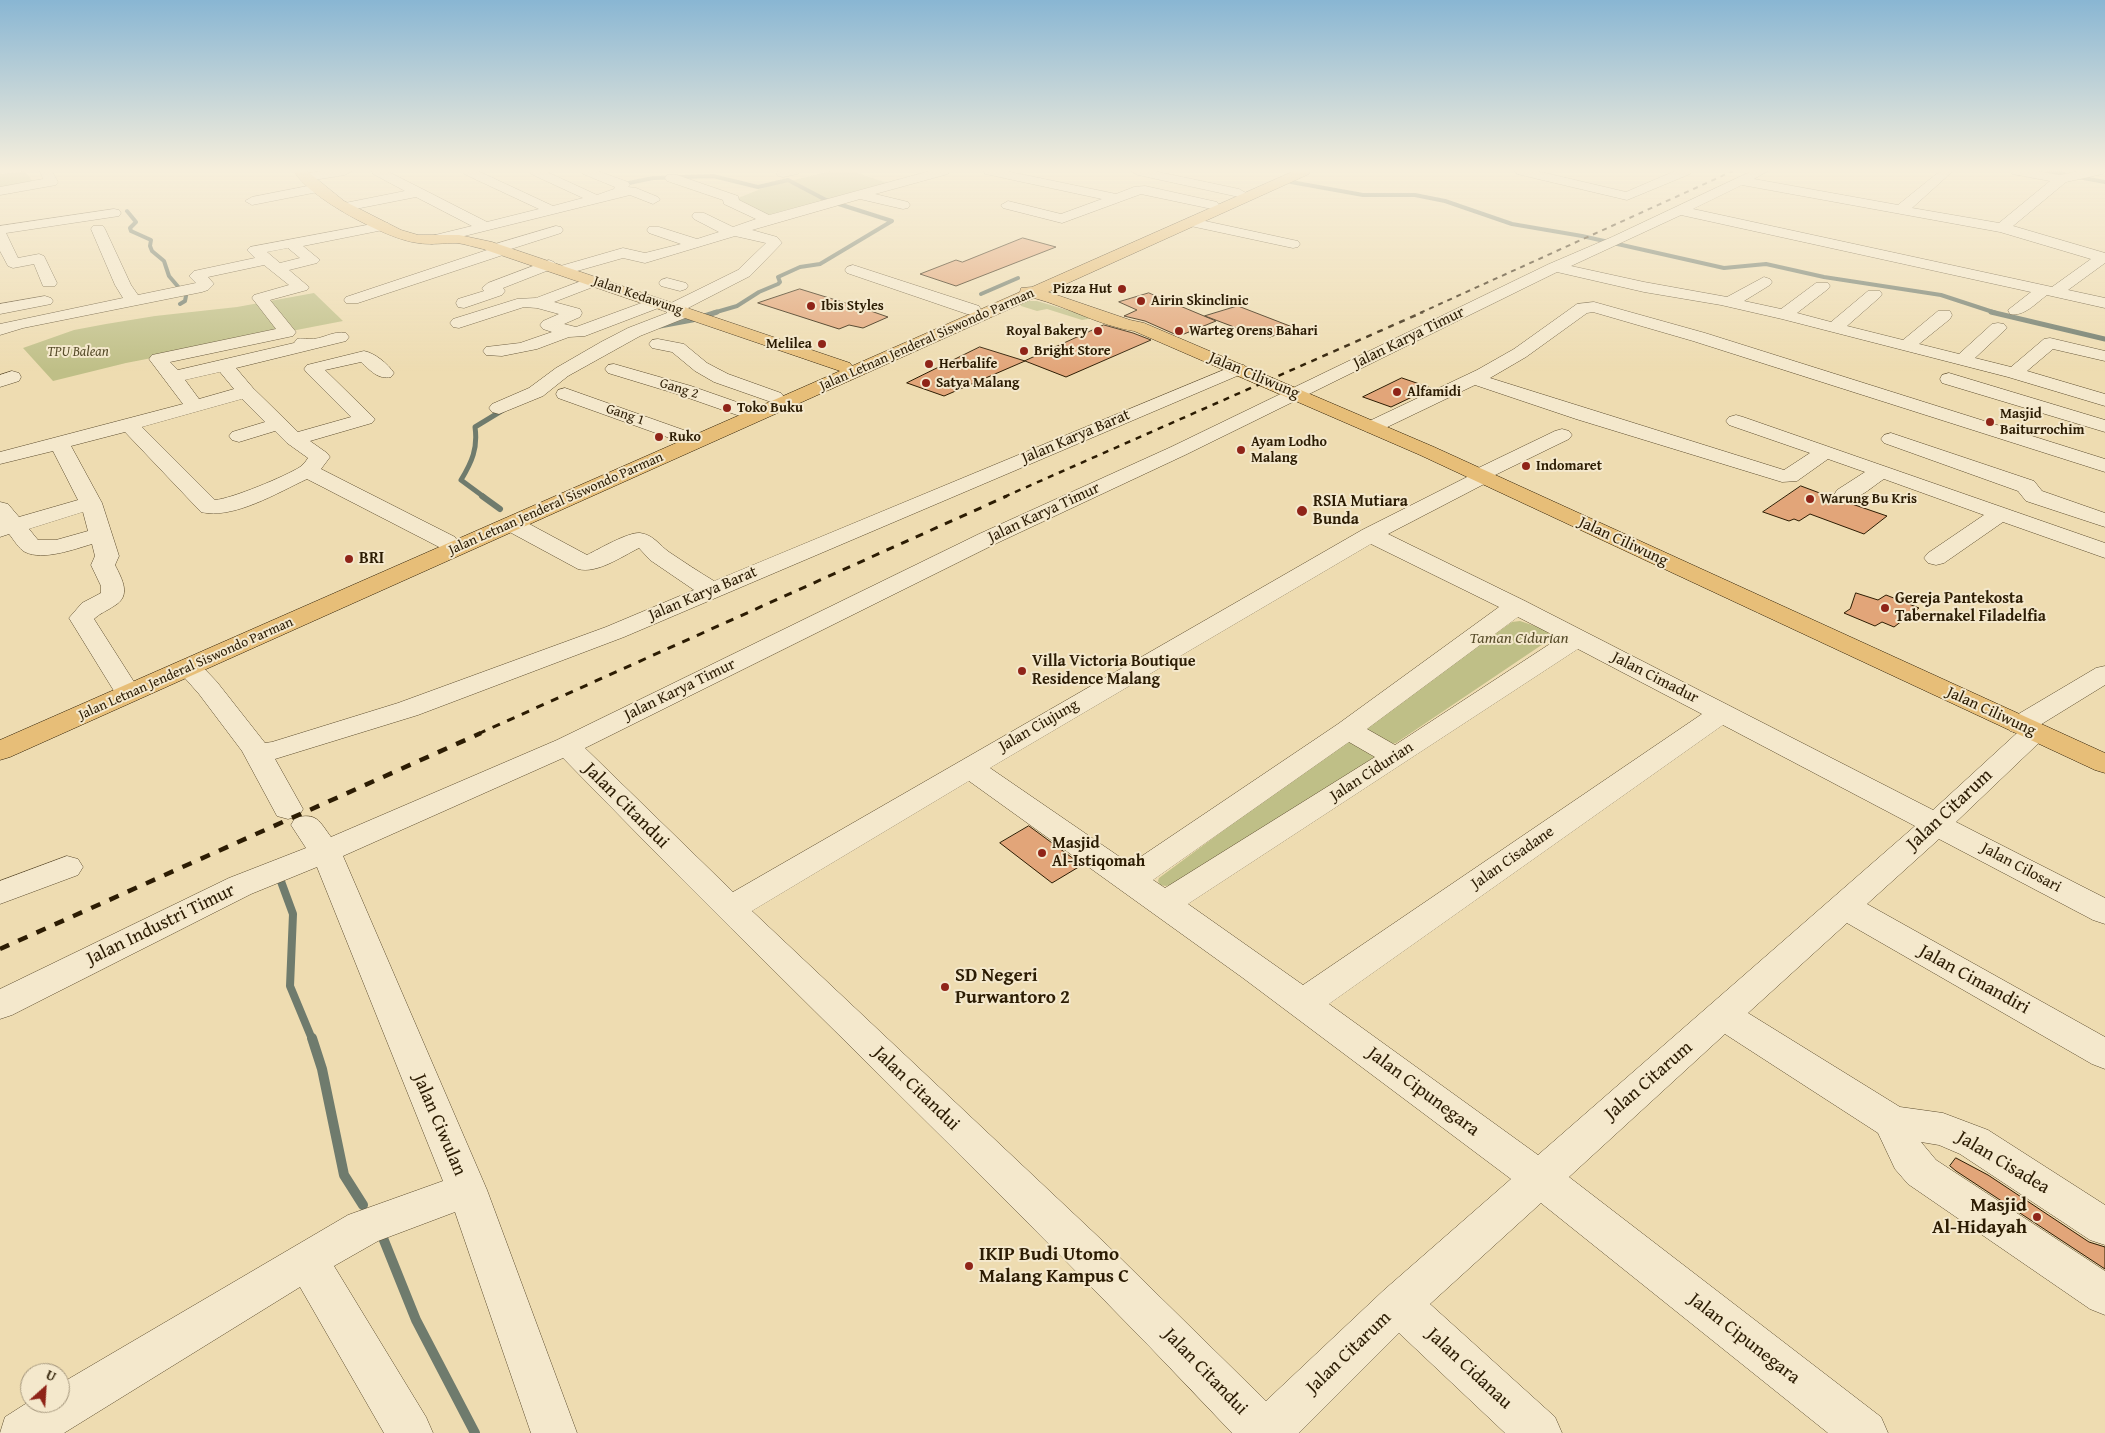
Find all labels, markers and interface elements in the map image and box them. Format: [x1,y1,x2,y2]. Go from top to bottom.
street label: Jalan Kedawung [591,273,685,319]
place label: Pizza Hut [1053,281,1112,297]
marker: Pizza Hut [1116,283,1128,295]
street label: Jalan Letnan Jenderal Siswondo Parman [817,285,1037,395]
place label: Airin Skinclinic [1151,293,1248,309]
marker: Airin Skinclinic [1135,295,1147,307]
place label: Ibis Styles [821,298,884,314]
marker: Ibis Styles [805,300,817,312]
street label: Jalan Karya Timur [1350,303,1468,373]
place label: Royal Bakery [1006,323,1088,339]
place label: Warteg Orens Bahari [1189,323,1318,339]
marker: Royal Bakery [1092,325,1104,337]
marker: Warteg Orens Bahari [1173,325,1185,337]
place label: Melilea [766,336,812,352]
marker: Melilea [816,338,828,350]
place label: Bright Store [1034,343,1111,359]
park label: TPU Balean [47,344,109,360]
marker: Bright Store [1018,345,1030,357]
street label: Jalan Ciliwung [1206,348,1302,404]
place label: Herbalife [939,356,997,372]
marker: Herbalife [923,358,935,370]
street label: Gang 2 [658,375,700,403]
place label: Satya Malang [936,375,1019,391]
marker: Satya Malang [920,377,932,389]
place label: Alfamidi [1407,384,1461,400]
marker: Alfamidi [1391,386,1403,398]
place label: Toko Buku [737,400,803,416]
street label: Gang 1 [604,401,646,429]
marker: Toko Buku [721,402,733,414]
street label: Jalan Karya Barat [1019,406,1133,468]
place label: Masjid Baiturrochim [2000,406,2084,438]
marker: Masjid Baiturrochim [1984,416,1996,428]
place label: Ruko [669,429,701,445]
marker: Ruko [653,431,665,443]
place label: Ayam Lodho Malang [1251,434,1327,467]
marker: Ayam Lodho Malang [1235,444,1247,456]
street label: Jalan Letnan Jenderal Siswondo Parman [446,449,666,559]
place label: Indomaret [1536,458,1602,474]
marker: Indomaret [1520,460,1532,472]
street label: Jalan Karya Timur [985,479,1103,547]
place label: Warung Bu Kris [1820,491,1917,507]
place label: RSIA Mutiara Bunda [1313,492,1408,530]
marker: Warung Bu Kris [1804,493,1816,505]
marker: RSIA Mutiara Bunda [1295,504,1309,518]
street label: Jalan Ciliwung [1575,513,1671,571]
place label: BRI [359,549,384,569]
marker: BRI [343,553,355,565]
street label: Jalan Karya Barat [646,563,760,625]
place label: Gereja Pantekosta Tabernakel Filadelfia [1895,589,2046,627]
marker: Gereja Pantekosta Tabernakel Filadelfia [1879,602,1891,614]
street label: Jalan Letnan Jenderal Siswondo Parman [76,614,296,724]
park label: Taman Cidurian [1469,629,1569,649]
street label: Jalan Cimadur [1608,648,1702,708]
place label: Villa Victoria Boutique Residence Malang [1032,652,1196,690]
street label: Jalan Karya Timur [621,655,739,725]
marker: Villa Victoria Boutique Residence Malang [1016,665,1028,677]
street label: Jalan Ciliwung [1943,683,2039,741]
street label: Jalan Ciujung [996,695,1082,757]
street label: Jalan Cidurian [1327,738,1417,806]
street label: Jalan Citandui [578,758,674,854]
street label: Jalan Citarum [1902,764,1998,856]
street label: Jalan Cisadane [1468,822,1558,894]
place label: Masjid Al-Istiqomah [1052,834,1145,872]
street label: Jalan Cilosari [1978,839,2064,897]
marker: Masjid Al-Istiqomah [1036,847,1048,859]
street label: Jalan Industri Timur [83,879,239,971]
street label: Jalan Cimandiri [1914,940,2034,1020]
place label: SD Negeri Purwantoro 2 [955,965,1070,1009]
marker: SD Negeri Purwantoro 2 [939,981,951,993]
street label: Jalan Citarum [1600,1037,1698,1125]
street label: Jalan Citandui [868,1042,964,1136]
street label: Jalan Cipunegara [1362,1042,1484,1142]
street label: Jalan Ciwulan [407,1071,471,1179]
street label: Jalan Cisadea [1952,1126,2054,1200]
place label: Masjid Al-Hidayah [1932,1195,2027,1239]
marker: Masjid Al-Hidayah [2031,1211,2043,1223]
place label: IKIP Budi Utomo Malang Kampus C [979,1244,1129,1288]
marker: IKIP Budi Utomo Malang Kampus C [963,1260,975,1272]
street label: Jalan Cipunegara [1684,1288,1804,1390]
street label: Jalan Citarum [1302,1307,1396,1399]
street label: Jalan Citandui [1158,1324,1252,1420]
street label: Jalan Cidanau [1421,1324,1517,1414]
north arrow [20,1363,70,1413]
text: U [43,1364,60,1386]

